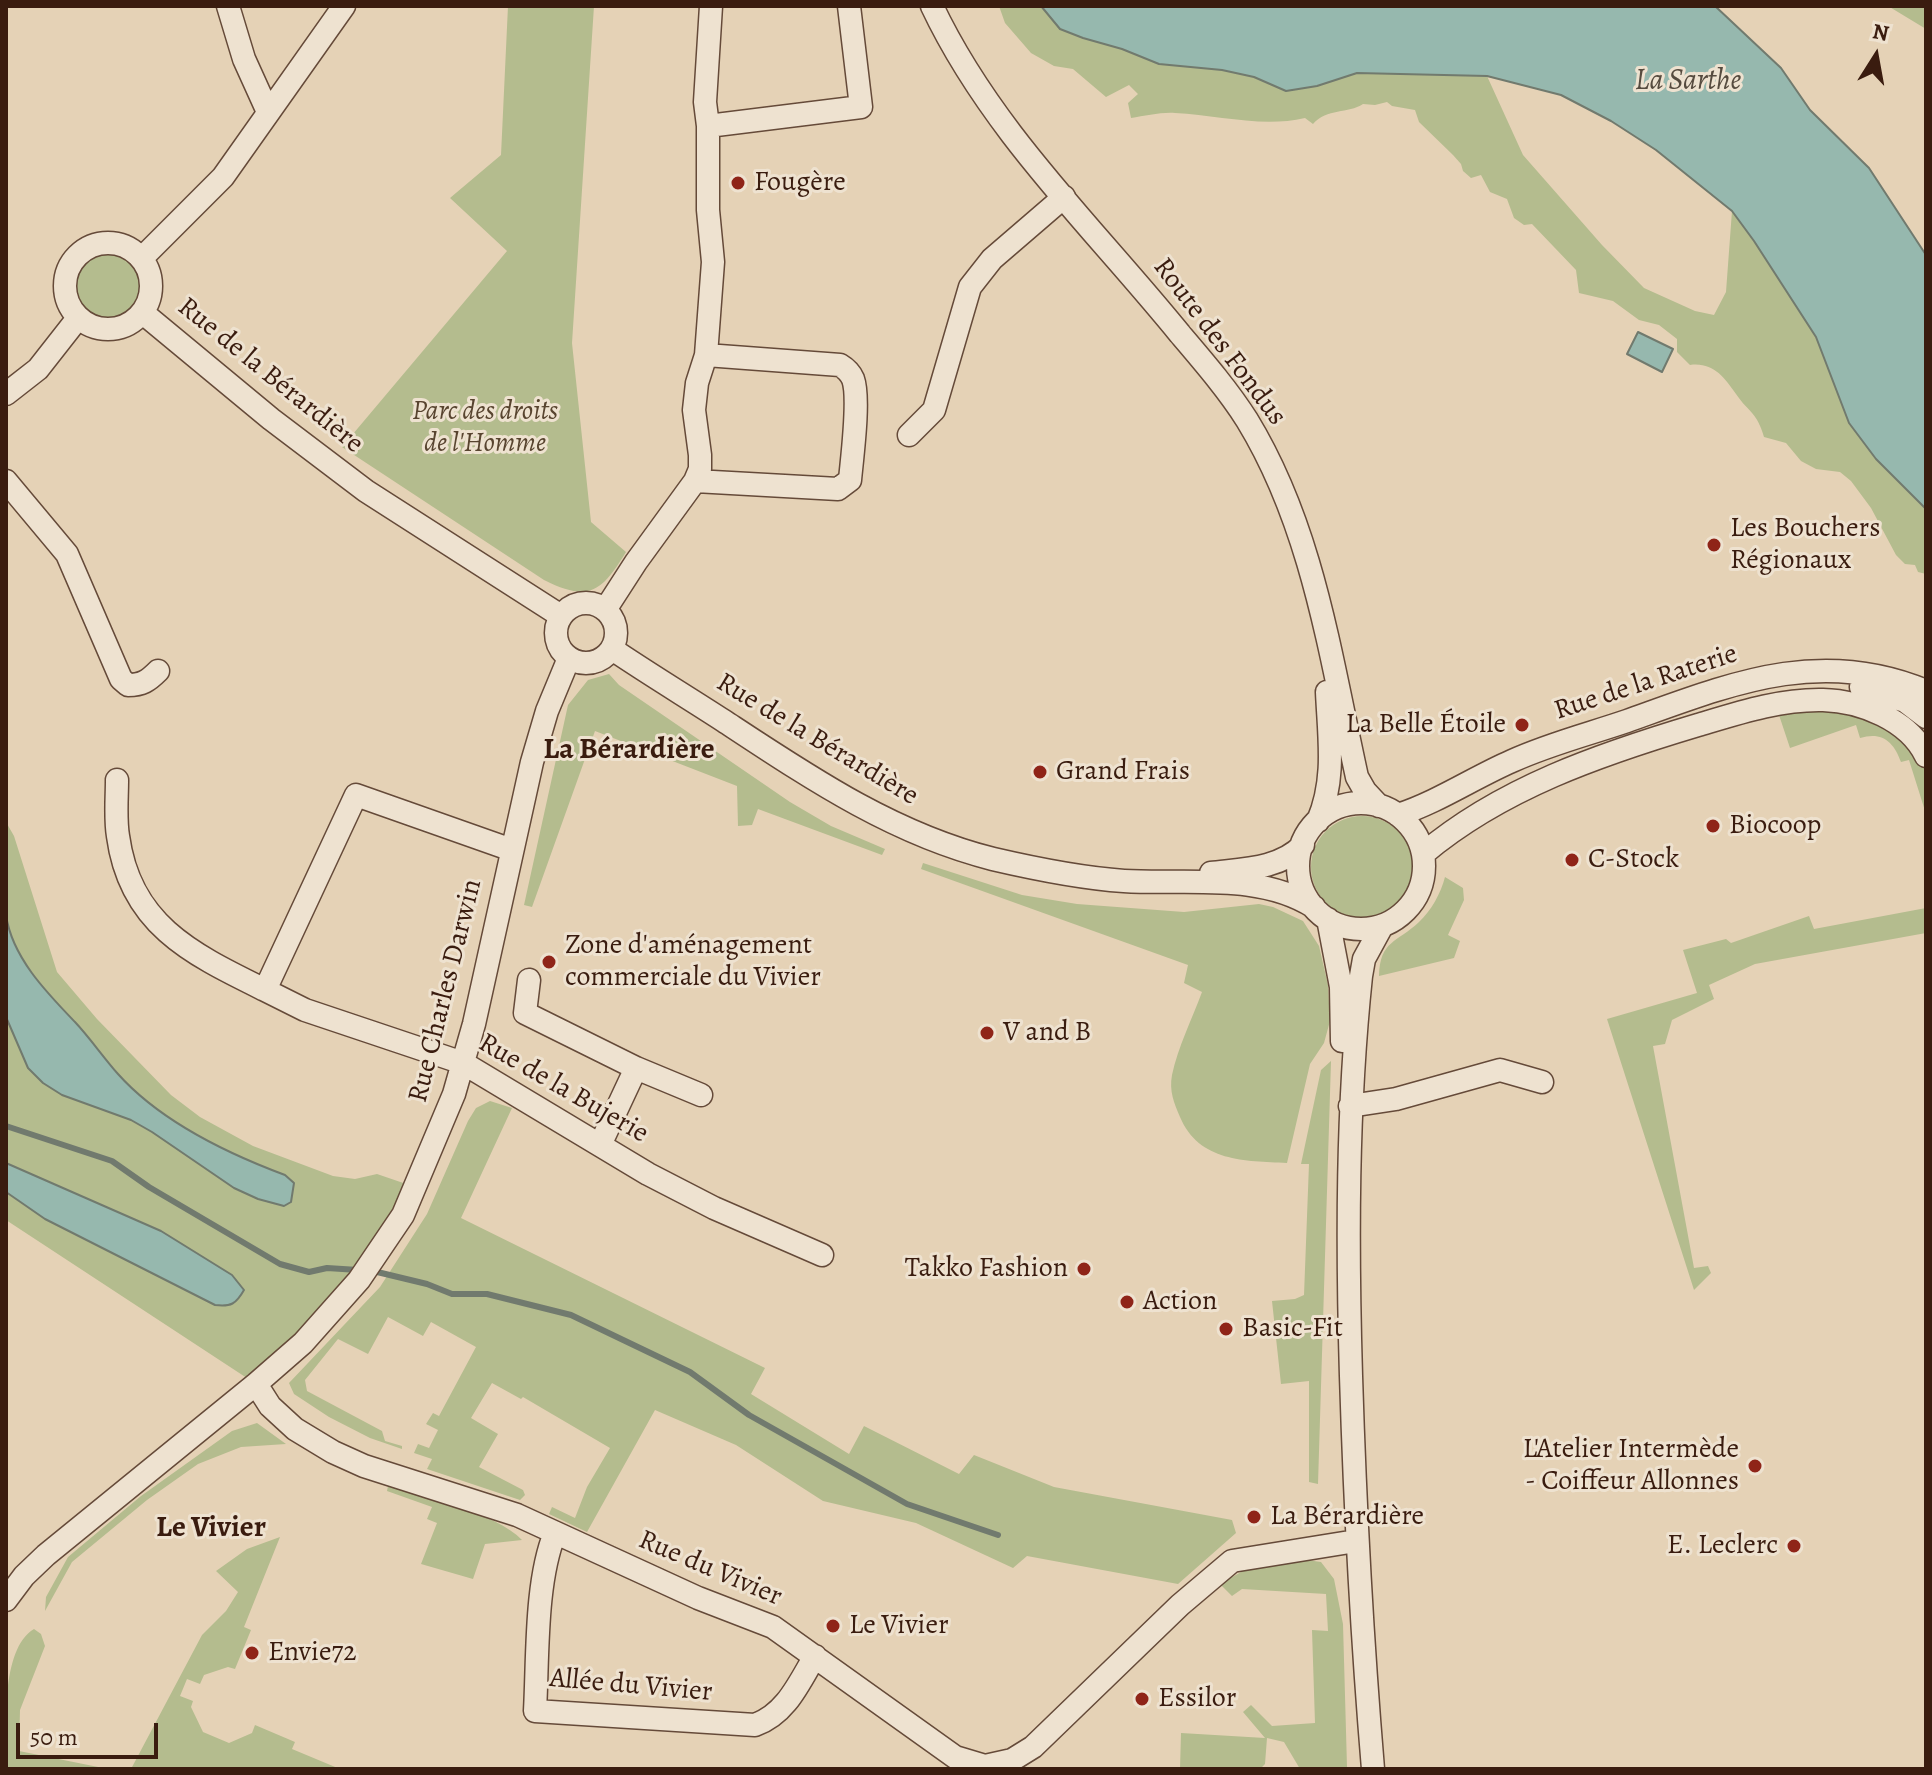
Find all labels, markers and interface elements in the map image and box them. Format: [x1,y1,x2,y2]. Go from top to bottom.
north arrow [1836,16,1916,96]
text: N [1870,16,1891,49]
water label: La Sarthe [1635,64,1741,100]
place label: Fougère [754,166,846,200]
marker: Fougère [729,174,747,192]
street label: Route des Fondus [1145,252,1293,432]
street label: Rue de la Bérardière [170,291,370,461]
park label: Parc des droits de l'Homme [412,395,558,461]
place label: Les Bouchers Régionaux [1730,512,1880,578]
marker: Les Bouchers Régionaux [1705,536,1723,554]
street label: Rue de la Raterie [1550,638,1742,728]
street label: Rue de la Bérardière [710,667,924,813]
place label: La Belle Étoile [1345,708,1506,742]
marker: La Belle Étoile [1513,716,1531,734]
district label: La Bérardière [543,733,715,769]
place label: Grand Frais [1056,755,1190,789]
marker: Grand Frais [1031,763,1049,781]
place label: Biocoop [1729,809,1821,843]
marker: Biocoop [1704,817,1722,835]
place label: C-Stock [1588,843,1679,877]
marker: C-Stock [1563,851,1581,869]
street label: Rue Charles Darwin [402,876,490,1106]
place label: Zone d'aménagement commerciale du Vivier [565,929,821,995]
marker: Zone d'aménagement commerciale du Vivier [540,953,558,971]
place label: V and B [1003,1016,1091,1050]
marker: V and B [978,1024,996,1042]
street label: Rue de la Bujerie [472,1027,654,1151]
place label: Takko Fashion [905,1252,1068,1286]
marker: Takko Fashion [1075,1260,1093,1278]
place label: Action [1143,1285,1217,1319]
marker: Action [1118,1293,1136,1311]
place label: Basic-Fit [1242,1312,1343,1346]
marker: Basic-Fit [1217,1320,1235,1338]
place label: L'Atelier Intermède - Coiffeur Allonnes [1523,1433,1739,1499]
marker: L'Atelier Intermède - Coiffeur Allonnes [1746,1457,1764,1475]
place label: La Bérardière [1270,1500,1424,1534]
marker: La Bérardière [1245,1508,1263,1526]
district label: Le Vivier [156,1511,266,1547]
street label: Rue du Vivier [633,1524,787,1614]
place label: E. Leclerc [1667,1529,1778,1563]
marker: E. Leclerc [1785,1537,1803,1555]
place label: Le Vivier [849,1609,949,1643]
marker: Le Vivier [824,1617,842,1635]
place label: Envie72 [268,1636,356,1670]
marker: Envie72 [243,1644,261,1662]
street label: Allée du Vivier [548,1662,714,1710]
place label: Essilor [1158,1682,1236,1716]
marker: Essilor [1133,1690,1151,1708]
scale bar [20,1707,162,1757]
text: 50 m [30,1721,78,1753]

